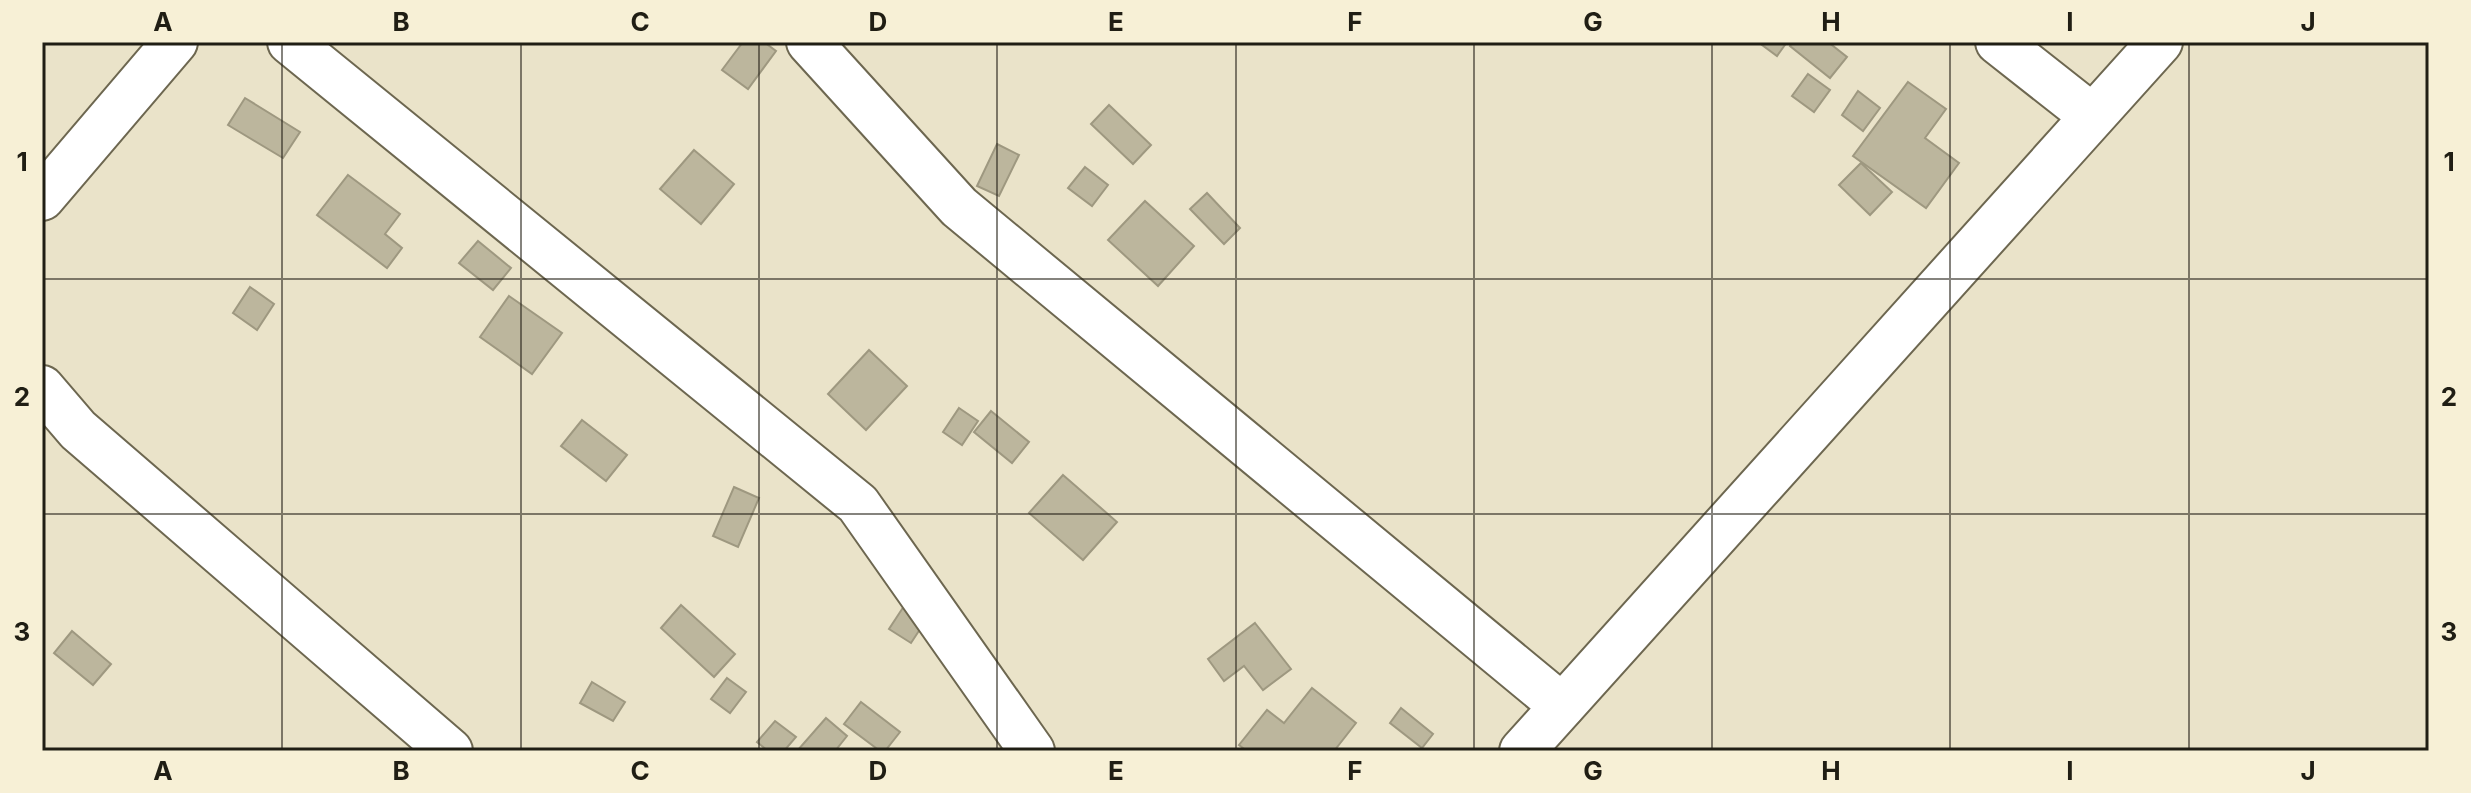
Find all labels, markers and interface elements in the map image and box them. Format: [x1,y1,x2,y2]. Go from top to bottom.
text: A [153,6,173,37]
text: B [392,6,410,37]
text: C [630,6,650,37]
text: D [869,6,887,37]
text: E [1108,6,1124,37]
text: F [1347,6,1363,37]
text: G [1583,6,1603,37]
text: H [1821,6,1841,37]
text: I [2066,6,2074,37]
text: J [2300,6,2316,37]
text: 1 [16,146,28,177]
text: 1 [2443,146,2455,177]
text: 2 [14,381,30,412]
text: 2 [2441,381,2457,412]
text: 3 [14,616,30,647]
text: 3 [2441,616,2457,647]
text: A [153,755,173,786]
text: B [392,755,410,786]
text: C [630,755,650,786]
text: D [869,755,887,786]
text: E [1108,755,1124,786]
text: F [1347,755,1363,786]
text: G [1583,755,1603,786]
text: H [1821,755,1841,786]
text: I [2066,755,2074,786]
text: J [2300,755,2316,786]

